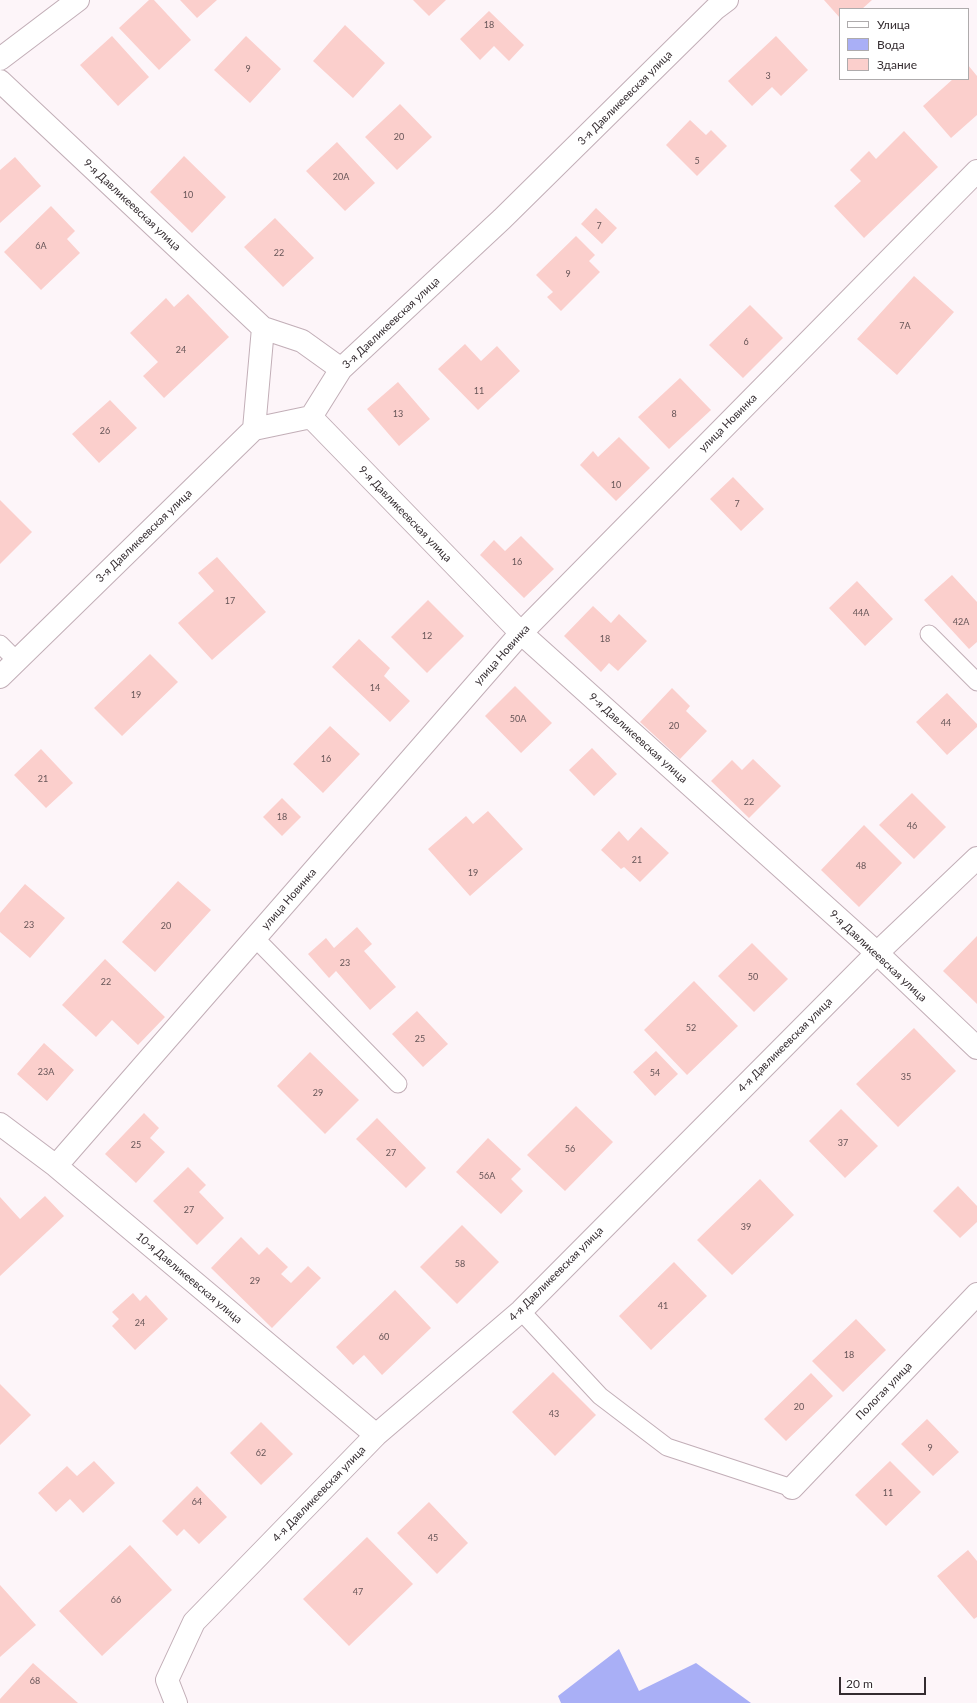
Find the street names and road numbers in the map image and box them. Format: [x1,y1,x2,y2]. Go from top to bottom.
street label: 3-я Давликеевская улица [575,48,675,148]
street label: 9-я Давликеевская улица [81,156,183,254]
street label: 3-я Давликеевская улица [340,274,442,372]
street label: улица Новинка [696,391,760,455]
street label: 9-я Давликеевская улица [356,463,454,565]
street label: 3-я Давликеевская улица [93,487,195,585]
street label: улица Новинка [472,622,532,688]
street label: 9-я Давликеевская улица [586,690,690,786]
street label: улица Новинка [259,866,319,932]
street label: 9-я Давликеевская улица [827,907,929,1005]
street label: 4-я Давликеевская улица [735,995,835,1095]
street label: 4-я Давликеевская улица [506,1224,606,1324]
street label: 10-я Давликеевская улица [133,1230,245,1326]
street label: Пологая улица [853,1359,915,1423]
street label: 4-я Давликеевская улица [270,1443,368,1545]

